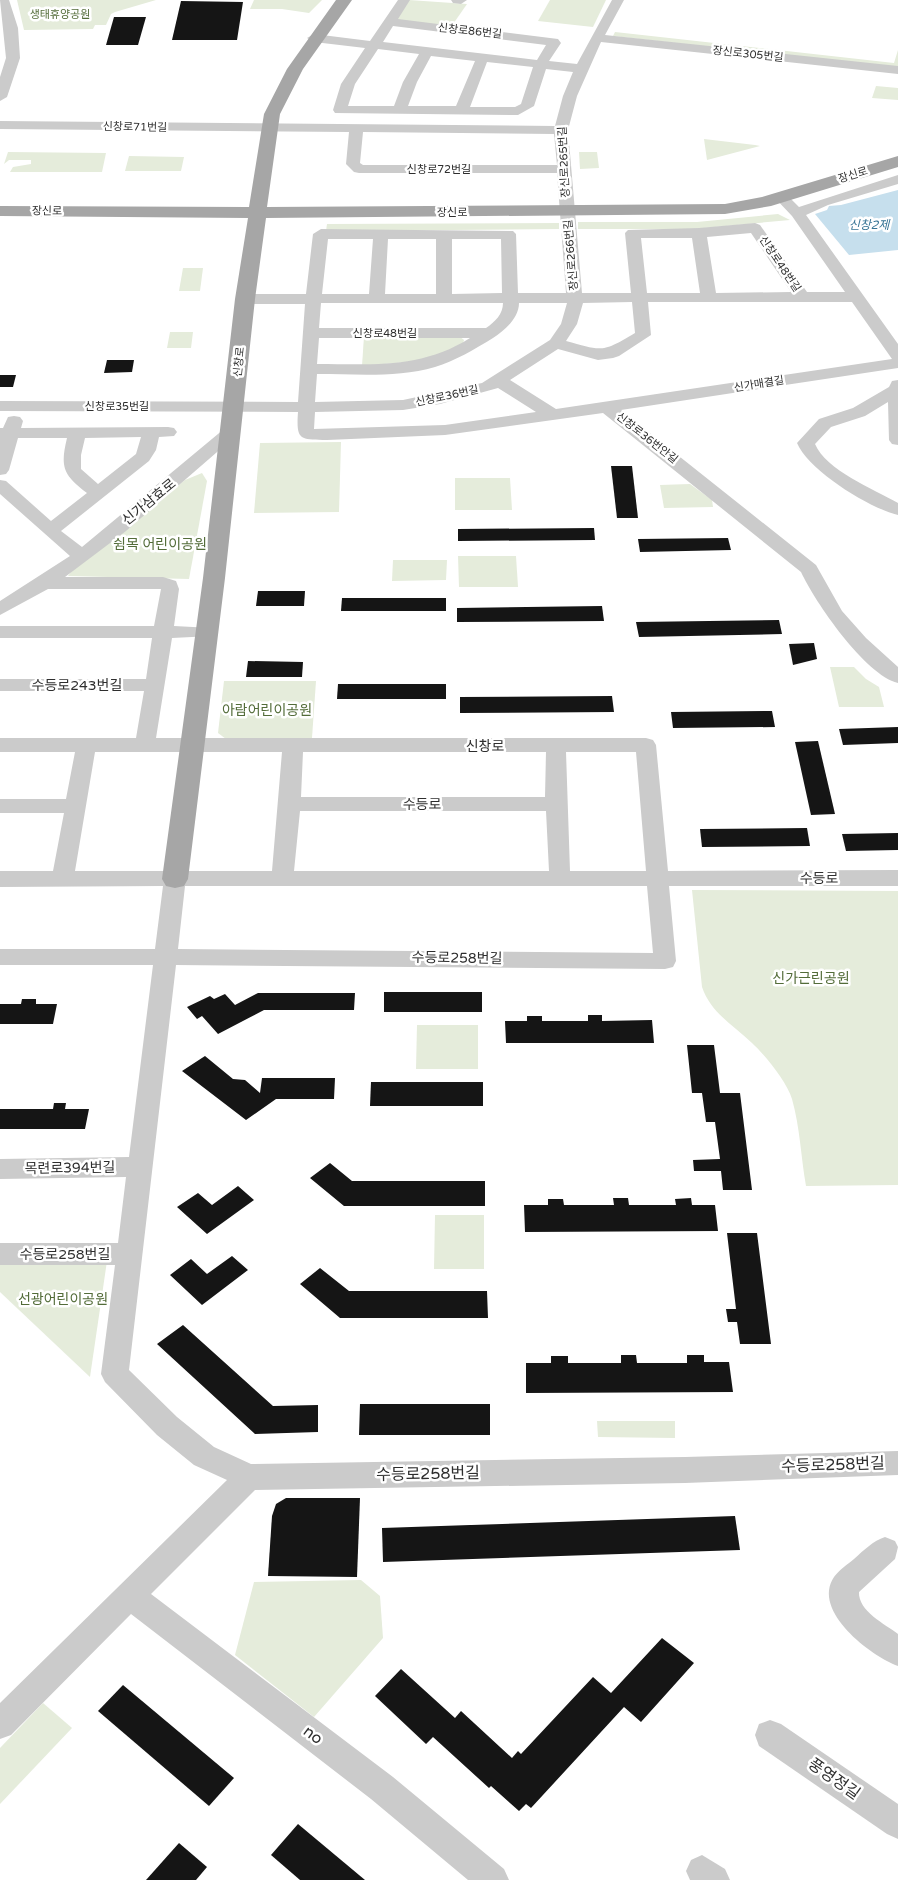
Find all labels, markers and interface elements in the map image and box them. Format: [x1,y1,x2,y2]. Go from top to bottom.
park label: 생태휴양공원 [30,8,90,21]
street label: 신창로86번길 [437,21,503,41]
street label: 장신로305번길 [712,44,784,64]
street label: 신창로71번길 [103,120,167,134]
street label: 장신로265번길 [556,126,572,198]
street label: 신창로72번길 [407,163,471,176]
street label: 장신로 [837,164,869,186]
street label: 장신로 [32,204,62,218]
street label: 장신로 [437,206,467,219]
water label: 신창2제 [849,218,891,232]
street label: 장신로266번길 [561,219,581,291]
street label: 신창로48번길 [757,234,803,294]
street label: 신창로48번길 [353,327,417,340]
street label: 신창로 [231,346,247,378]
street label: 신가매결길 [733,374,785,394]
street label: 신창로36번길 [414,383,480,409]
street label: 신창로35번길 [85,400,149,413]
street label: 신창로36번안길 [614,410,680,466]
street label: 신가삼효로 [119,475,179,529]
park label: 쉼목 어린이공원 [113,536,207,553]
street label: 수등로243번길 [32,677,122,694]
park label: 아람어린이공원 [222,702,312,719]
street label: 신창로 [466,738,504,755]
street label: 수등로 [403,796,441,813]
street label: 수등로 [800,870,838,887]
street label: 수등로258번길 [411,949,503,967]
park label: 신가근린공원 [772,970,850,987]
street label: 목련로394번길 [24,1159,116,1177]
street label: 수등로258번길 [20,1246,110,1263]
park label: 선광어린이공원 [18,1291,108,1308]
street label: 수등로258번길 [781,1453,885,1477]
street label: 수등로258번길 [376,1463,480,1485]
street label: no [299,1721,327,1749]
street label: 풍영정길 [804,1754,864,1804]

